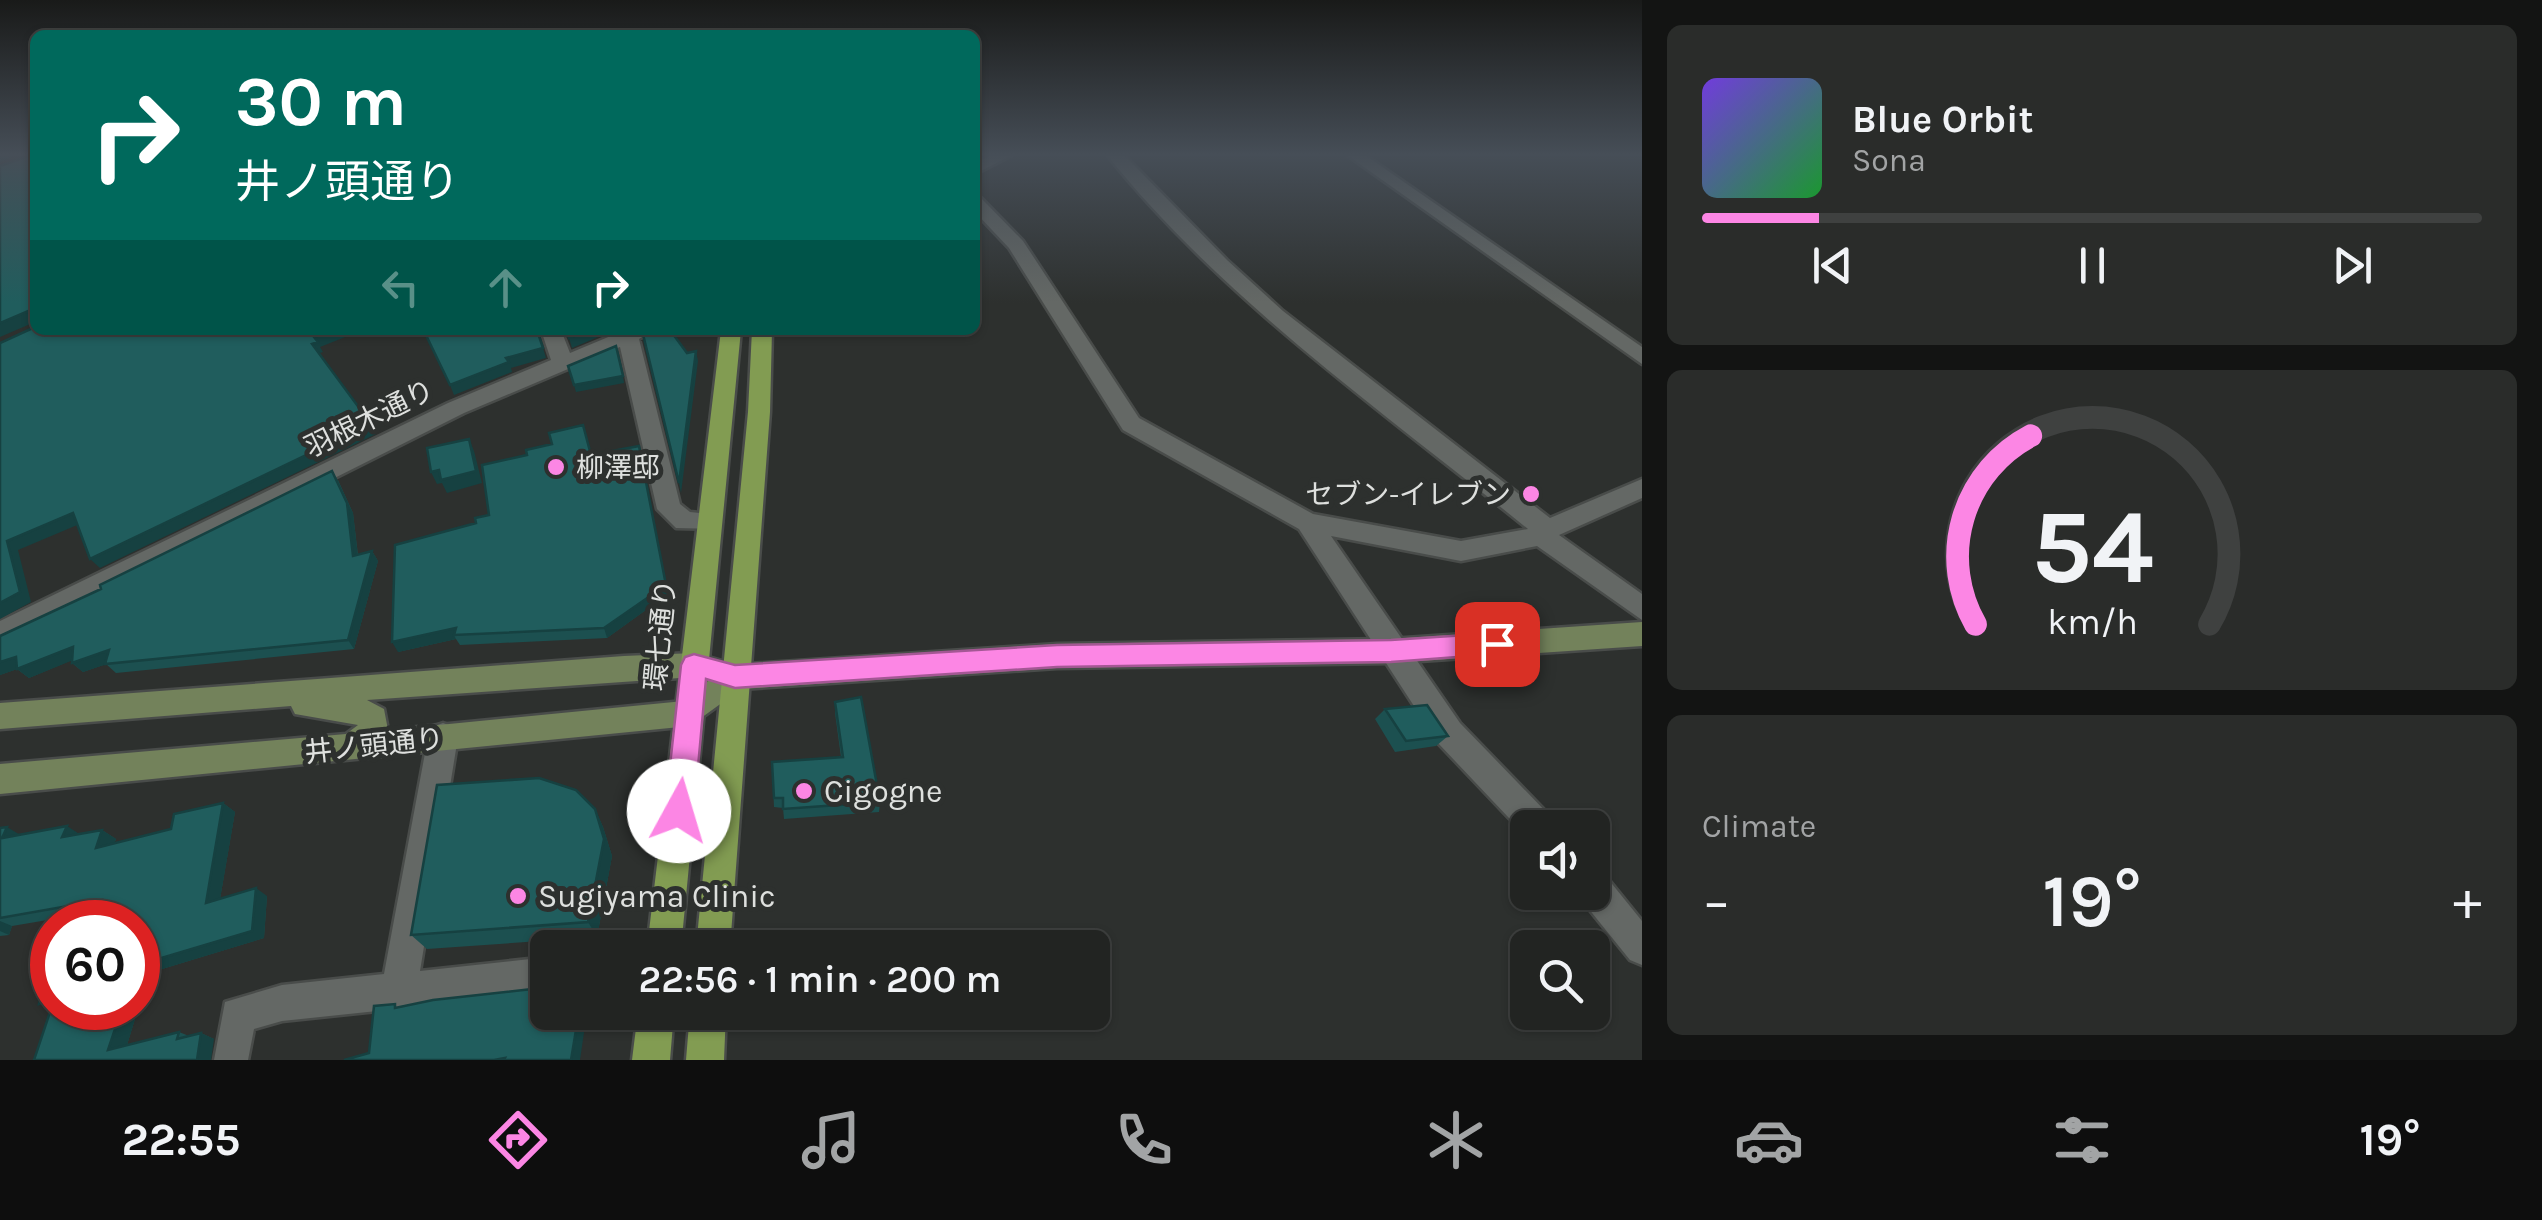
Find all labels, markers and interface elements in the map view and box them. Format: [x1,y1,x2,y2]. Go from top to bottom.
text: 30 m [235,61,407,143]
icon: right [70,70,200,200]
text: Blue Orbit [1852,97,2033,142]
text: Sona [1852,142,1926,179]
text: 井ノ頭通り [235,156,460,208]
icon: previous [1805,238,1860,293]
icon: pause [2065,238,2120,293]
icon: next [2325,238,2380,293]
icon: left [373,260,428,315]
icon: ahead [478,260,533,315]
icon: right [583,260,638,315]
street label: 羽根木通り [299,373,439,464]
place label: 柳澤邸 [576,451,660,484]
marker: 柳澤邸 [545,456,567,478]
place label: セブン-イレブン [1305,478,1511,511]
marker: セブン-イレブン [1520,483,1542,505]
text: 54 [2031,487,2153,608]
street label: 環七通り [638,578,683,692]
text: km/h [2047,601,2137,643]
pin [1455,602,1540,687]
icon: arrive [1470,617,1525,672]
street label: 井ノ頭通り [303,722,445,769]
position arrow [627,759,731,863]
place label: Cigogne [824,773,943,810]
marker: Cigogne [793,780,815,802]
text: Climate [1702,808,1816,845]
map controls [1510,810,1610,1030]
button: sound [1510,810,1610,910]
text: 19° [2042,857,2142,945]
text: − [1702,869,1731,933]
text: + [2453,869,2482,933]
place label: Sugiyama Clinic [538,878,775,915]
marker: Sugiyama Clinic [507,885,529,907]
speed limit sign: 60 [30,900,160,1030]
button: search [1510,930,1610,1030]
text: 22:56 · 1 min · 200 m [639,957,1001,1002]
icon: directions [483,1105,553,1175]
icon: music [796,1105,866,1175]
icon: phone [1109,1105,1179,1175]
icon: climate [1421,1105,1491,1175]
icon: car [1734,1105,1804,1175]
icon: filters [2047,1105,2117,1175]
text: 22:55 [121,1114,240,1166]
text: 19° [2360,1114,2421,1166]

